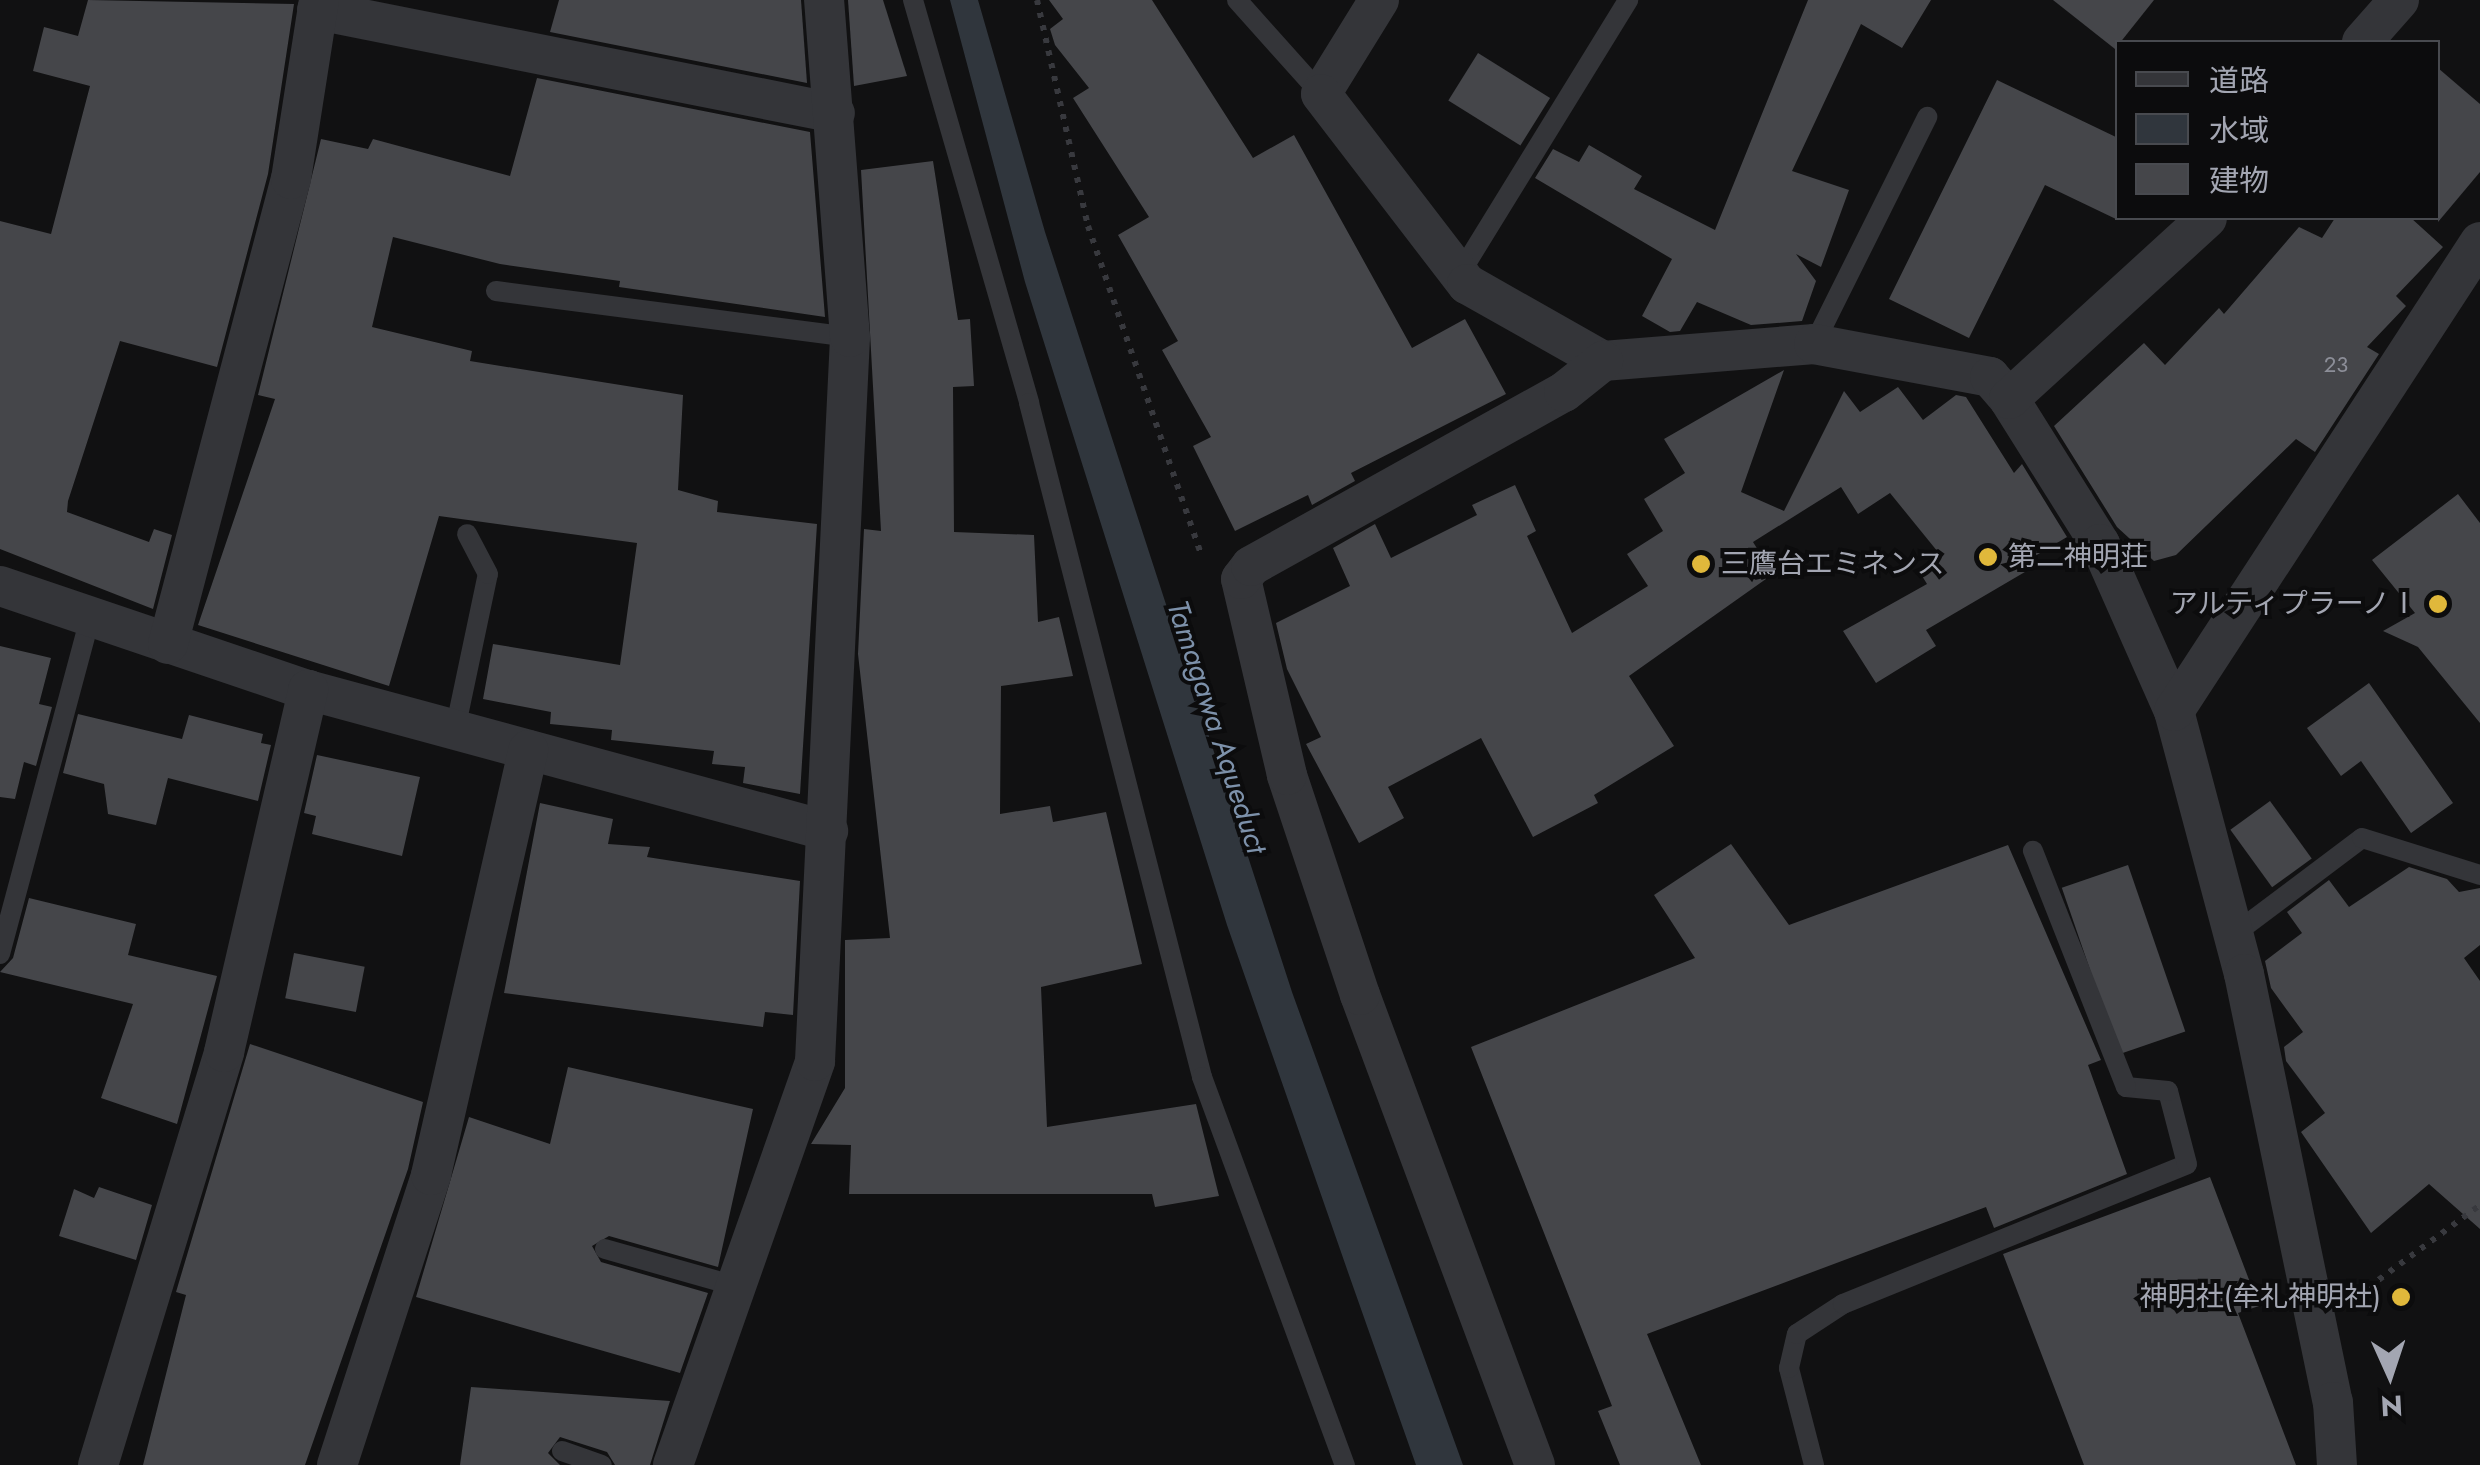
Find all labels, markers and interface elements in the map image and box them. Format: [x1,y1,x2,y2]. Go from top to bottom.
legend [2115,40,2440,220]
text: 道路 [2209,59,2269,102]
text: 水域 [2209,109,2269,152]
text: 建物 [2209,159,2269,202]
house number: 23 [2324,352,2348,378]
place label: 第二神明荘 [2008,540,2148,574]
marker: 第二神明荘 [1977,546,1999,568]
place label: 三鷹台エミネンス [1721,547,1945,581]
marker: 三鷹台エミネンス [1690,553,1712,575]
place label: アルティプラーノⅠ [2166,587,2418,621]
marker: アルティプラーノⅠ [2427,593,2449,615]
water label: Tamagawa Aqueduct [1159,596,1275,858]
place label: 神明社(牟礼神明社) [2140,1280,2381,1314]
marker: 神明社(牟礼神明社) [2390,1286,2412,1308]
north arrow [2340,1325,2440,1425]
text: N [2379,1384,2404,1427]

